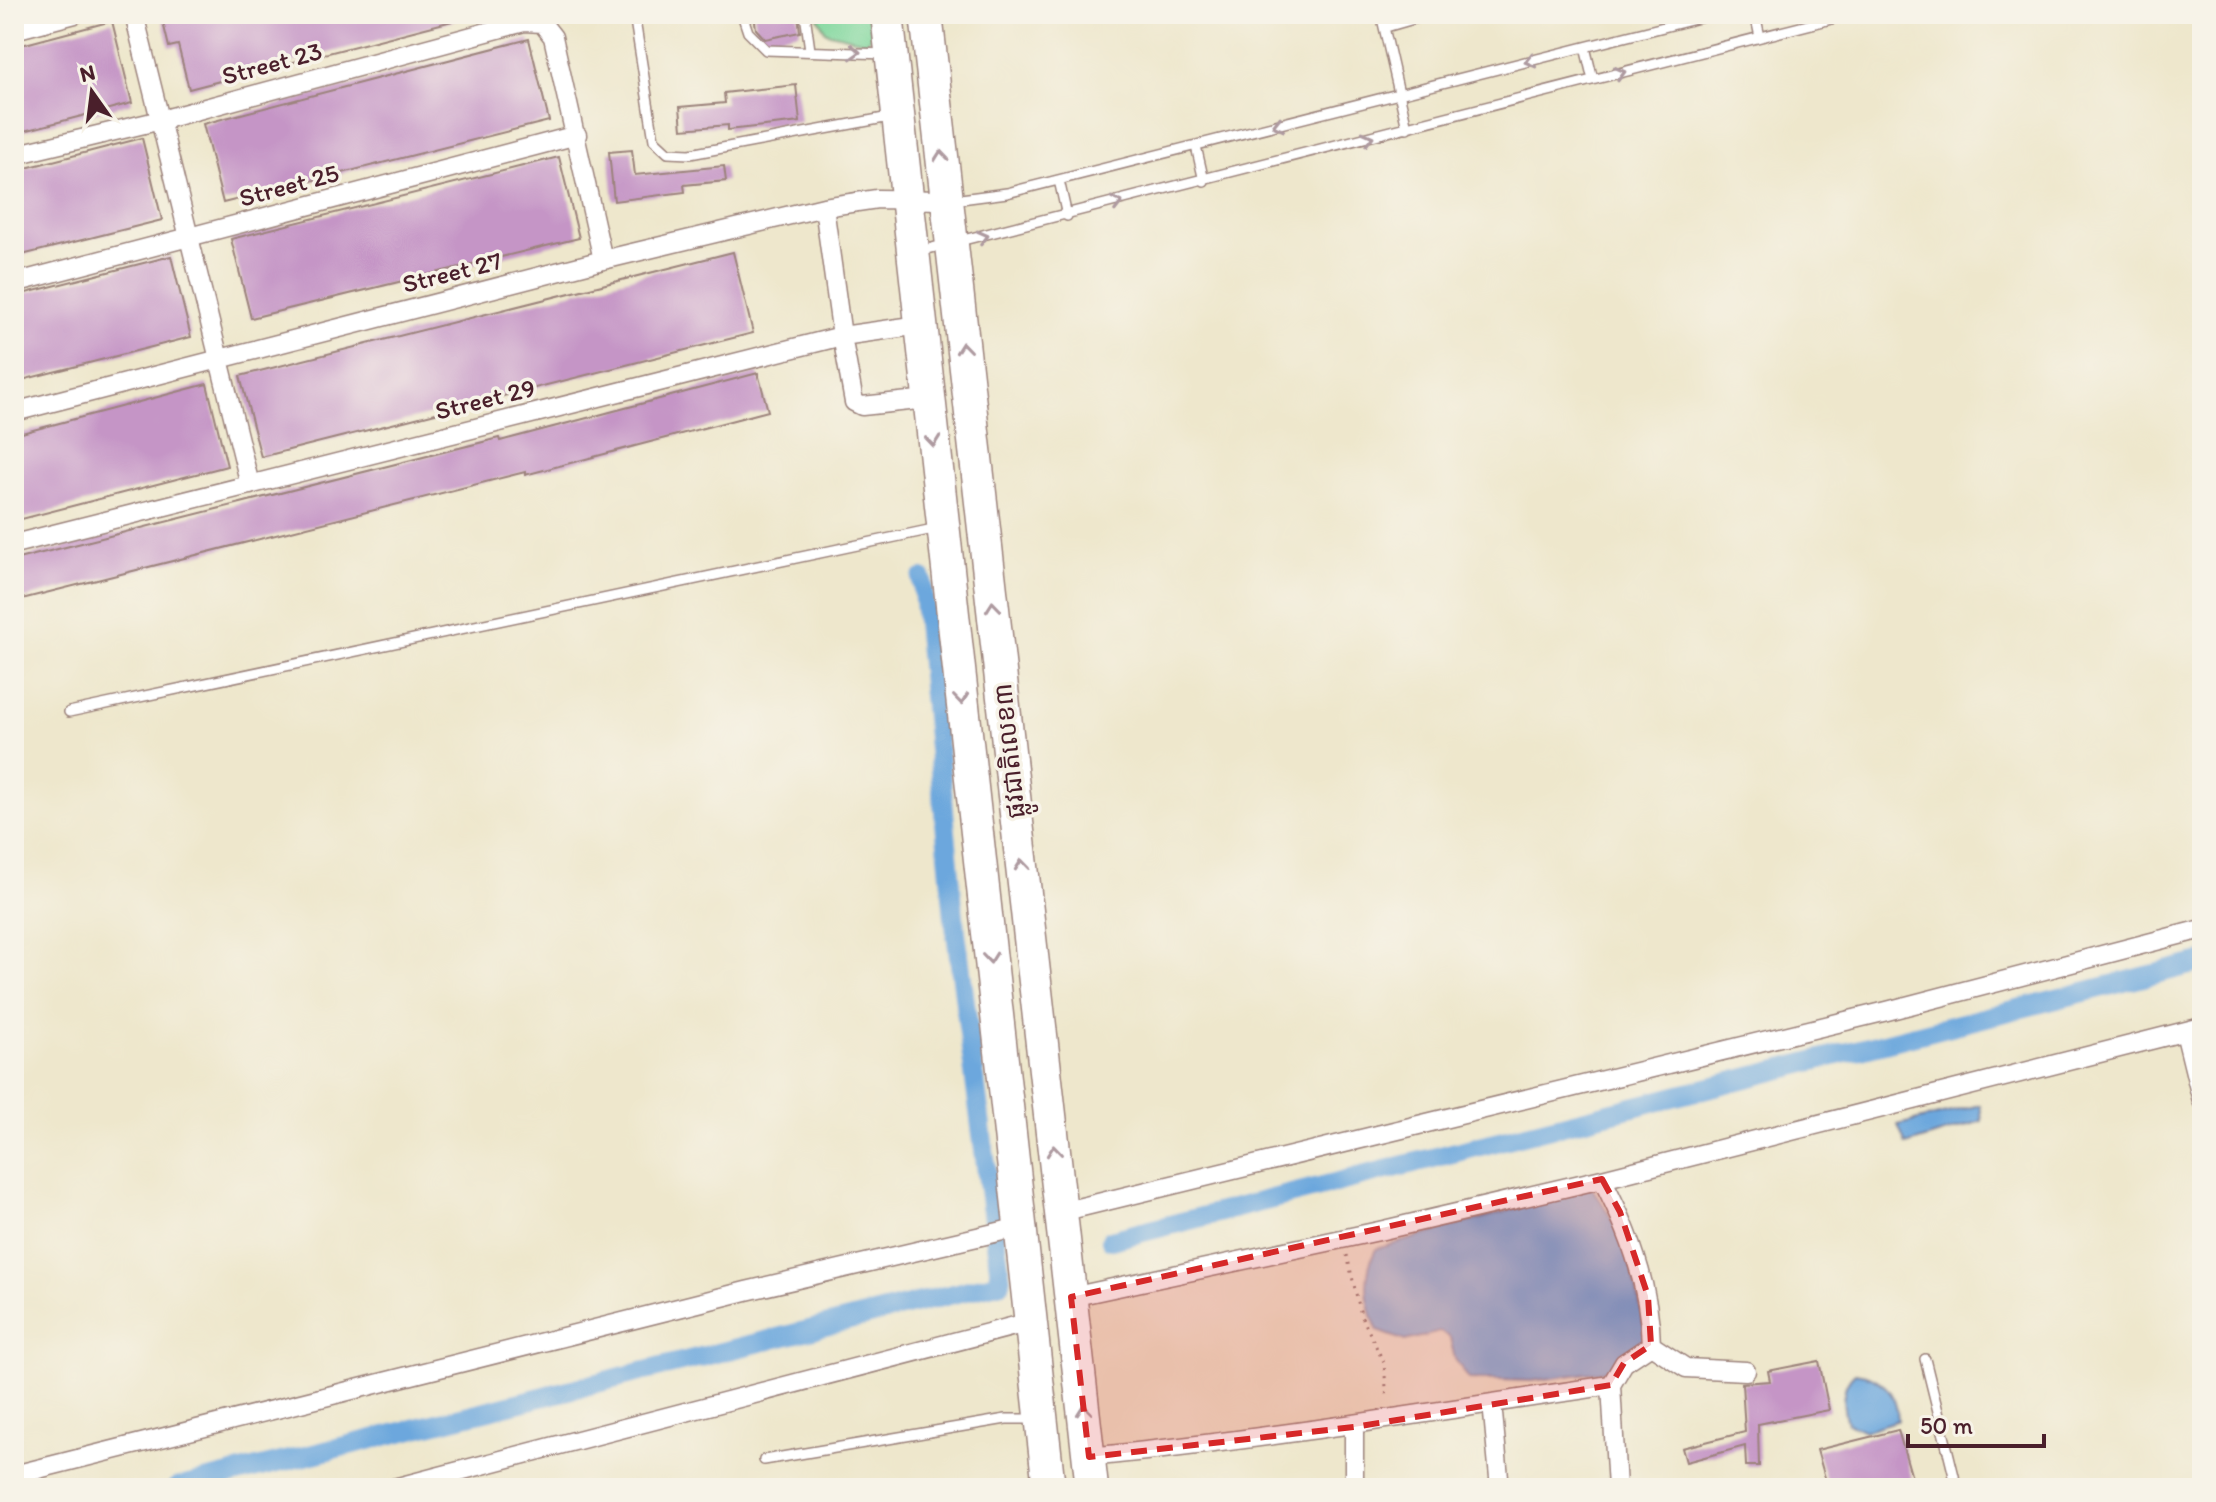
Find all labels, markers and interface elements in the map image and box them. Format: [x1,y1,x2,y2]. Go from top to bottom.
street label: Street 23 [218,34,326,92]
one-way arrow [849,44,862,61]
one-way arrow [1524,51,1538,68]
north arrow [52,52,132,132]
text: N [77,58,98,88]
one-way arrow [1613,66,1626,83]
one-way arrow [1272,115,1286,132]
one-way arrow [1361,131,1375,148]
one-way arrow [932,149,949,162]
street label: Street 25 [236,156,342,214]
one-way arrow [1109,196,1123,213]
one-way arrow [975,229,989,246]
street label: Street 27 [399,244,505,300]
one-way arrow [955,342,972,355]
street label: Street 29 [432,371,538,427]
one-way arrow [924,435,941,448]
one-way arrow [984,600,1001,613]
street label: ផ្លូវជាតិលេខ៣ [986,681,1040,820]
one-way arrow [953,693,970,706]
one-way arrow [1014,858,1031,872]
one-way arrow [982,952,999,965]
one-way arrow [1046,1144,1063,1157]
scale bar [1908,1398,2044,1448]
one-way arrow [1075,1404,1092,1417]
text: 50 m [1920,1411,1973,1440]

